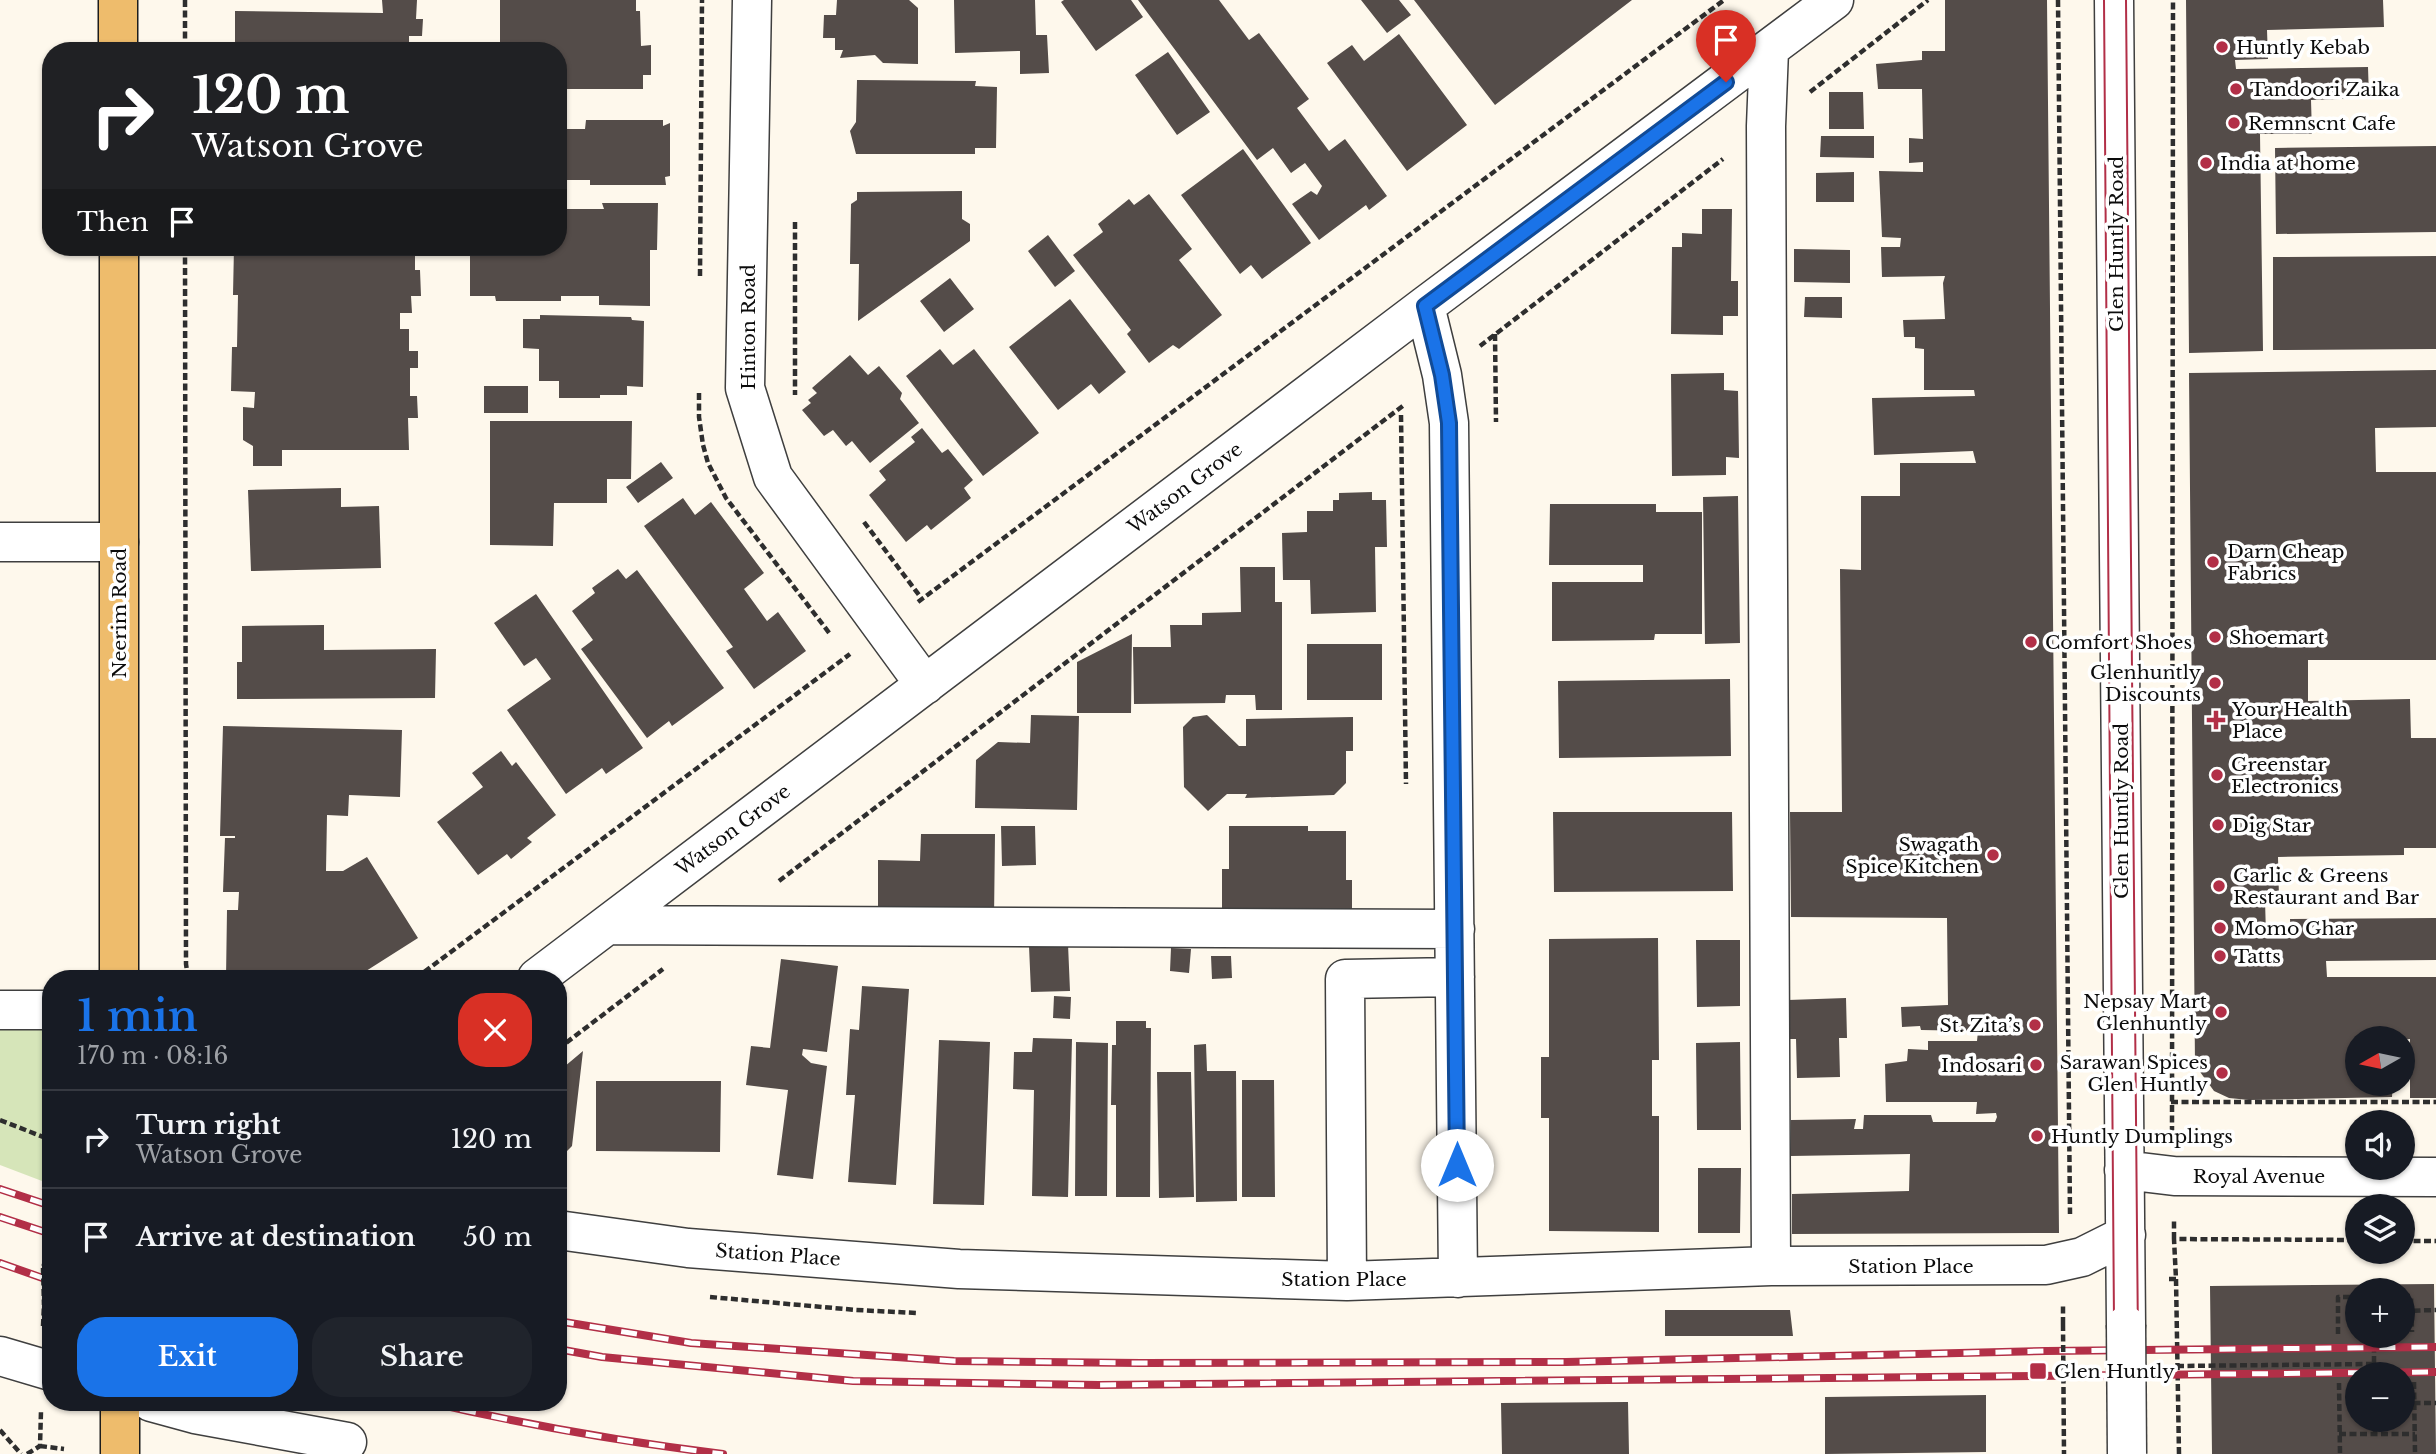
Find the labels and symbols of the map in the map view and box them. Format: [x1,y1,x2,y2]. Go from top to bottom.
pin [1696,10,1756,82]
place label: Huntly Kebab [2236,36,2370,59]
marker: Huntly Kebab [2214,39,2230,55]
place label: Tandoori Zaika [2250,78,2400,101]
marker: Tandoori Zaika [2228,81,2244,97]
place label: Remnscnt Cafe [2248,112,2396,135]
marker: Remnscnt Cafe [2226,115,2242,131]
place label: India at home [2220,152,2356,175]
marker: India at home [2198,155,2214,171]
street label: Glen Huntly Road [2105,156,2128,332]
street label: Hinton Road [737,264,760,390]
street label: Watson Grove [1122,437,1247,539]
place label: Darn Cheap Fabrics [2227,540,2344,585]
street label: Neerim Road [108,548,131,678]
marker: Darn Cheap Fabrics [2205,554,2221,570]
place label: Shoemart [2229,626,2326,649]
marker: Shoemart [2207,629,2223,645]
place label: Comfort Shoes [2045,631,2192,654]
marker: Comfort Shoes [2023,634,2039,650]
place label: Glenhuntly Discounts [2090,661,2201,706]
marker: Glenhuntly Discounts [2207,675,2223,691]
place label: Your Health Place [2231,698,2348,743]
marker: Your Health Place [2206,710,2226,730]
street label: Glen Huntly Road [2110,723,2133,899]
place label: Greenstar Electronics [2231,753,2339,798]
marker: Greenstar Electronics [2209,767,2225,783]
street label: Watson Grove [670,779,795,881]
place label: Dig Star [2232,814,2311,837]
marker: Dig Star [2210,817,2226,833]
place label: Swagath Spice Kitchen [1845,833,1979,878]
marker: Swagath Spice Kitchen [1985,847,2001,863]
place label: Garlic & Greens Restaurant and Bar [2233,864,2419,909]
marker: Garlic & Greens Restaurant and Bar [2211,878,2227,894]
place label: Momo Ghar [2234,917,2354,940]
marker: Momo Ghar [2212,920,2228,936]
place label: Tatts [2234,945,2281,968]
marker: Tatts [2212,948,2228,964]
place label: Nepsay Mart Glenhuntly [2083,990,2208,1035]
marker: Nepsay Mart Glenhuntly [2213,1004,2229,1020]
place label: St. Zita’s [1940,1014,2021,1037]
marker: St. Zita’s [2027,1017,2043,1033]
north arrow [2345,1026,2415,1096]
place label: Sarawan Spices Glen Huntly [2060,1051,2208,1096]
place label: Indosari [1941,1054,2023,1077]
marker: Indosari [2028,1057,2044,1073]
marker: Sarawan Spices Glen Huntly [2214,1065,2230,1081]
place label: Huntly Dumplings [2051,1125,2233,1148]
position arrow [1420,1128,1494,1202]
marker: Huntly Dumplings [2029,1128,2045,1144]
street label: Royal Avenue [2193,1165,2325,1188]
street label: Station Place [715,1239,841,1271]
street label: Station Place [1848,1255,1974,1278]
street label: Station Place [1281,1268,1407,1291]
place label: Glen Huntly [2054,1360,2175,1383]
marker: Glen Huntly [2028,1361,2048,1381]

